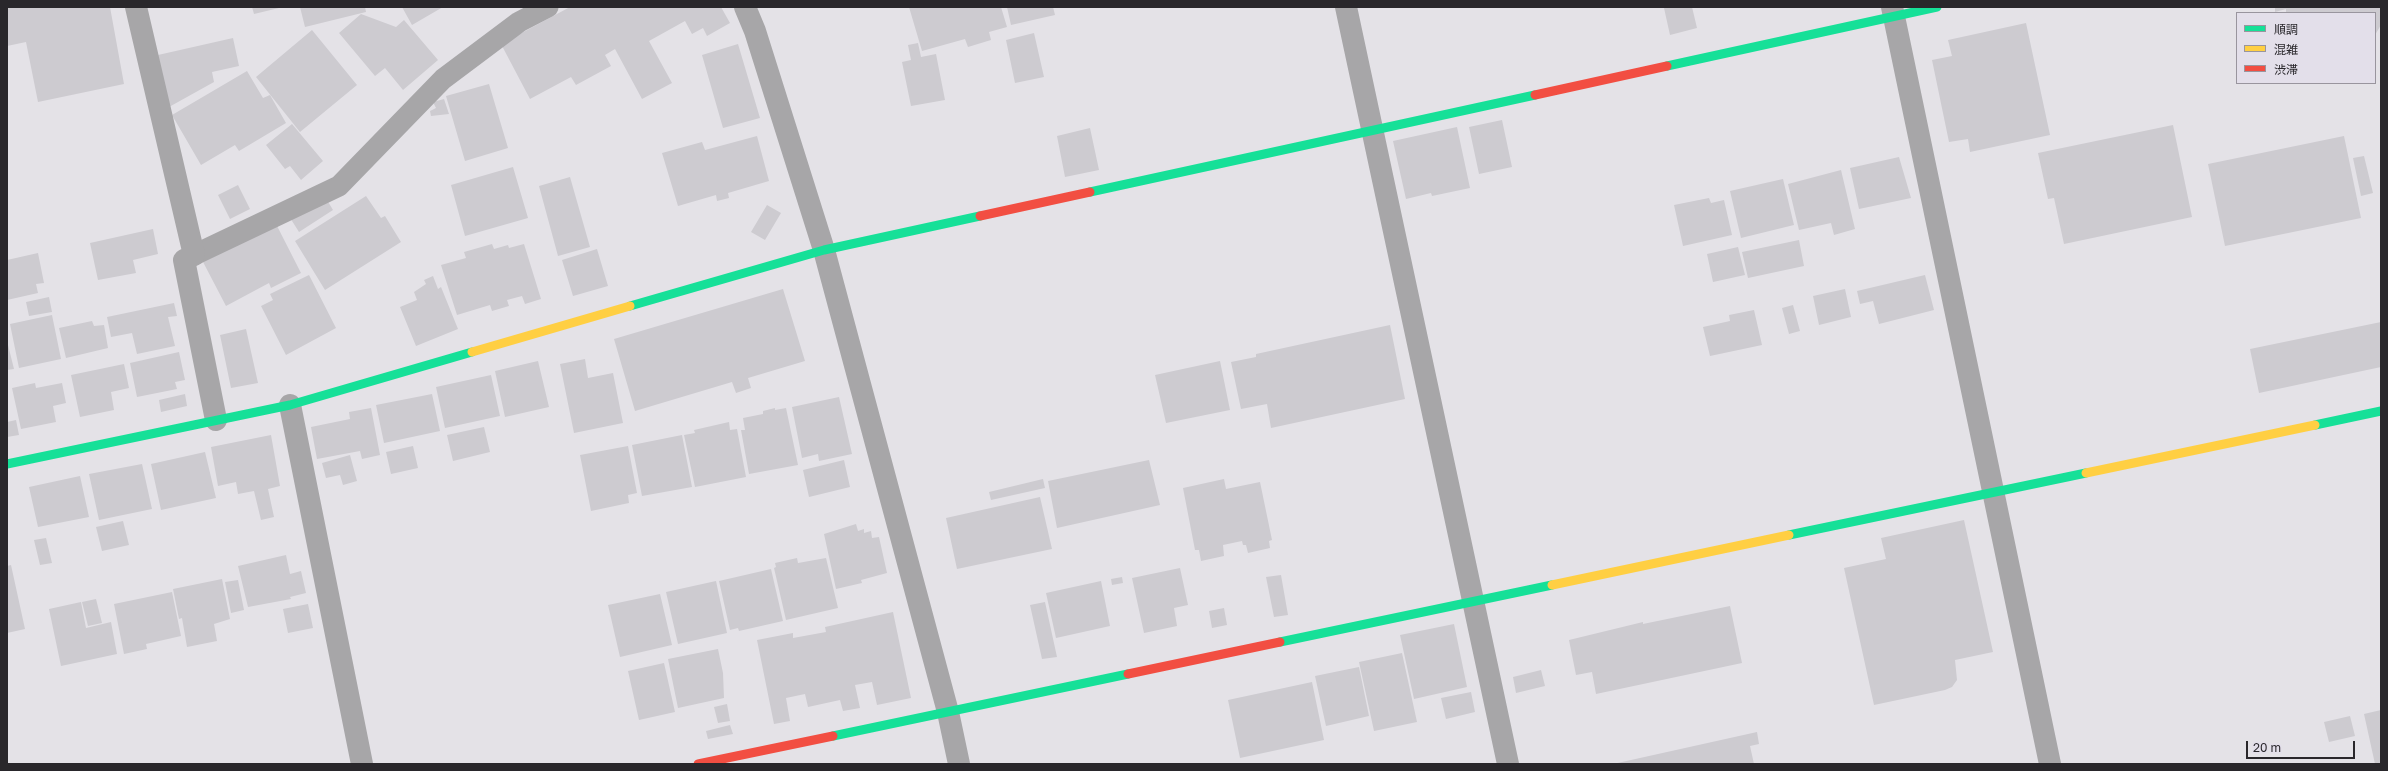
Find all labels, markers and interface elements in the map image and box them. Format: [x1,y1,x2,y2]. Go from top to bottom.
legend [2236,12,2376,84]
text: 順調 [2274,22,2298,37]
text: 混雑 [2274,42,2298,57]
text: 渋滞 [2274,62,2298,77]
scale bar [2248,733,2357,759]
text: 20 m [2253,740,2281,755]

